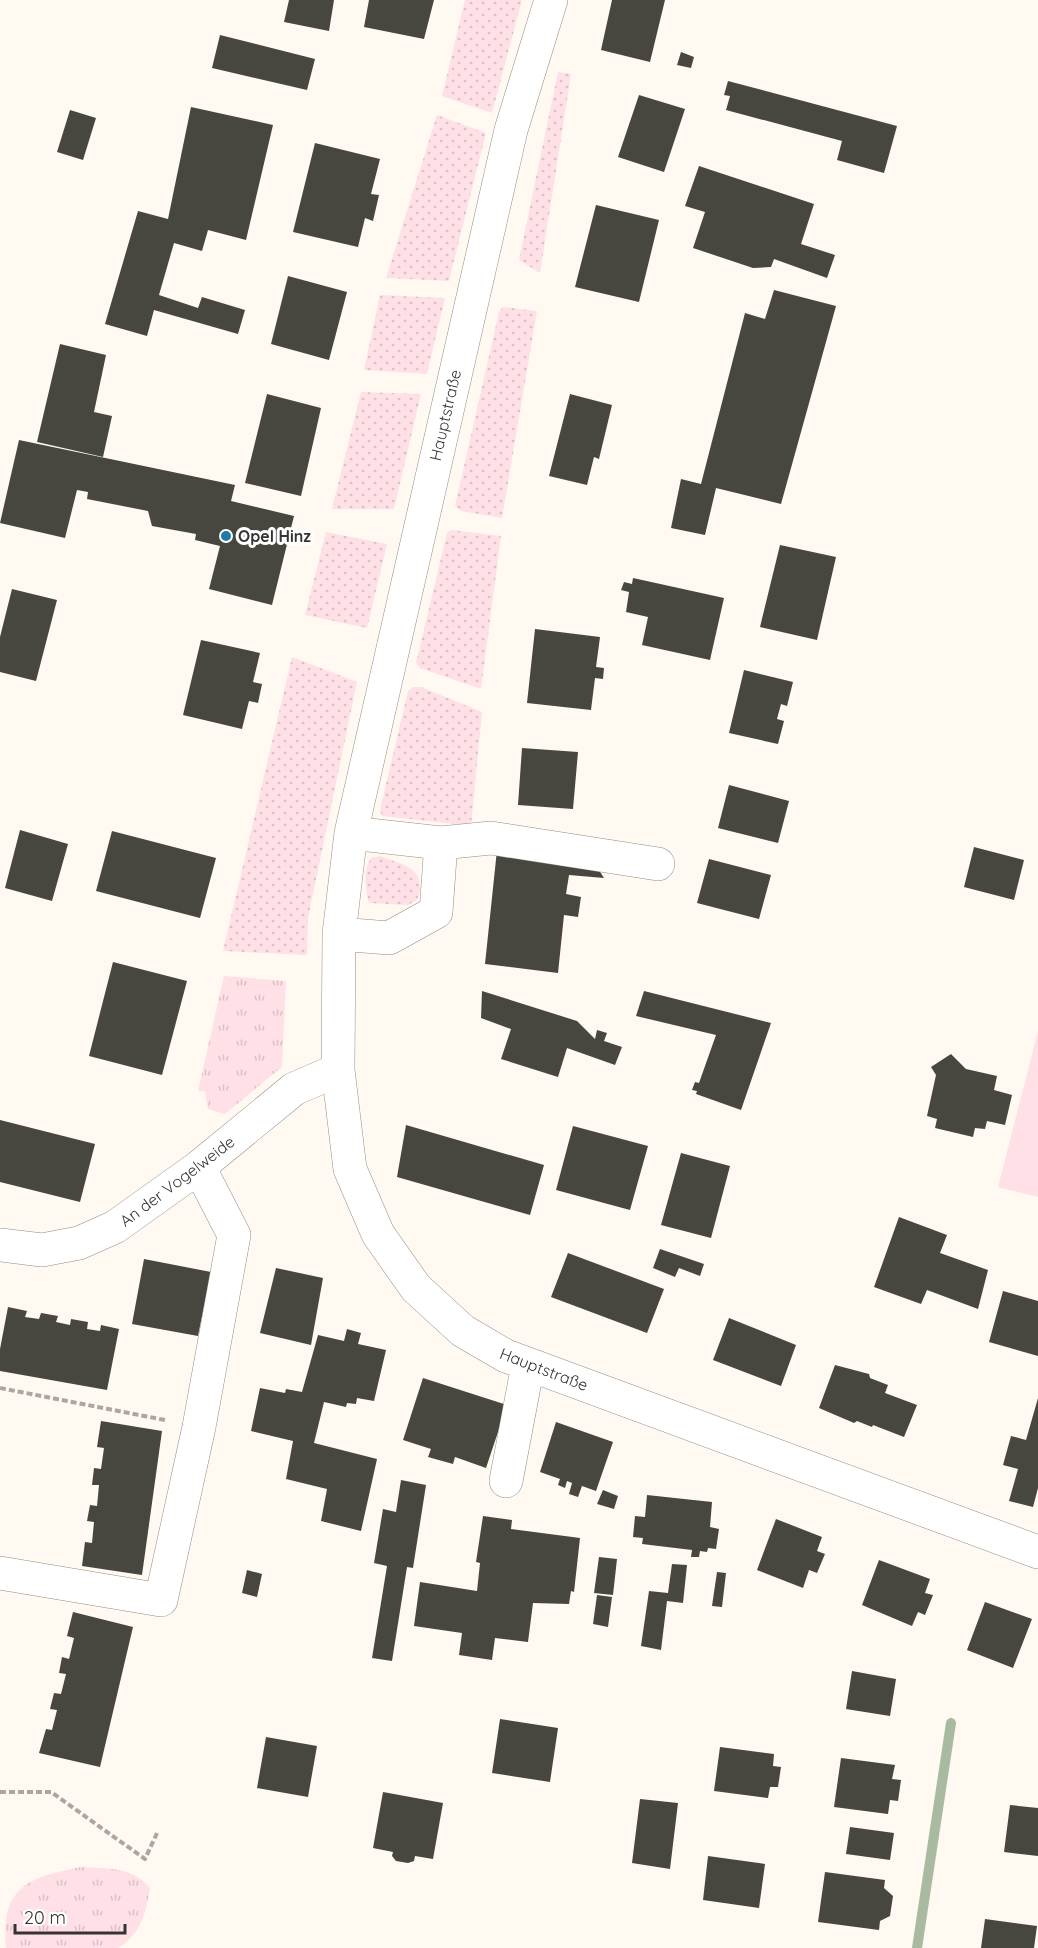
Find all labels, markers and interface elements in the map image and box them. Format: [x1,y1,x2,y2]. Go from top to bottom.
street label: Hauptstraße [425,367,465,463]
place label: Opel Hinz [238,526,311,546]
marker: Opel Hinz [219,529,233,543]
street label: An der Vogelweide [116,1131,238,1231]
street label: Hauptstraße [497,1343,591,1395]
scale bar [15,1897,124,1935]
text: 20 m [24,1906,66,1929]

